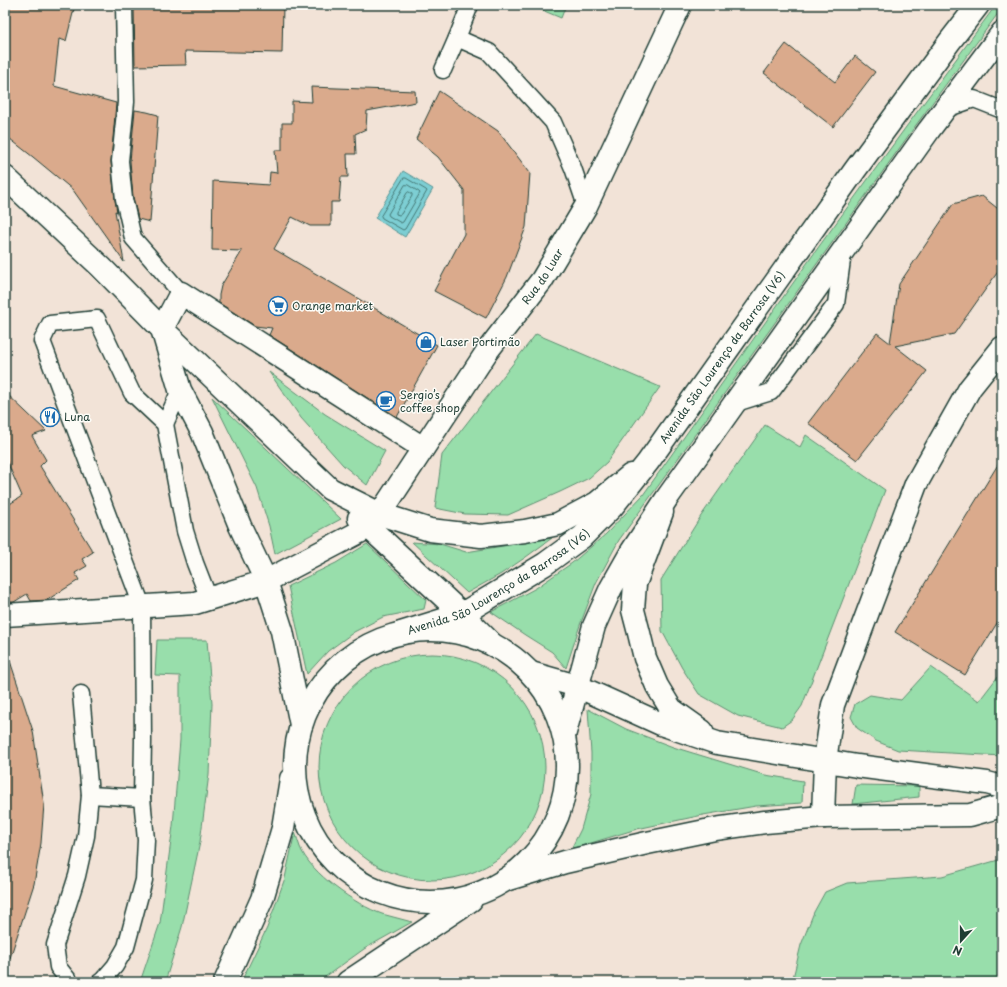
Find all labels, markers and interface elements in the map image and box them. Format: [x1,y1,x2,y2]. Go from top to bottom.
street label: Rua do Luar [517,245,567,308]
street label: Avenida São Lourenço da Barrosa (V6) [655,267,789,447]
supermarket icon: Orange market [267,295,289,317]
place label: Orange market [292,297,374,314]
shop icon: Laser Portimão [415,331,437,353]
place label: Laser Portimão [440,333,520,350]
place label: Sergio’s coffee shop [400,386,460,416]
cafe icon: Sergio’s coffee shop [375,390,397,412]
restaurant icon: Luna [39,406,61,428]
place label: Luna [64,408,90,425]
street label: Avenida São Lourenço da Barrosa (V6) [405,525,593,638]
north arrow [941,921,981,961]
text: N [950,941,964,960]

